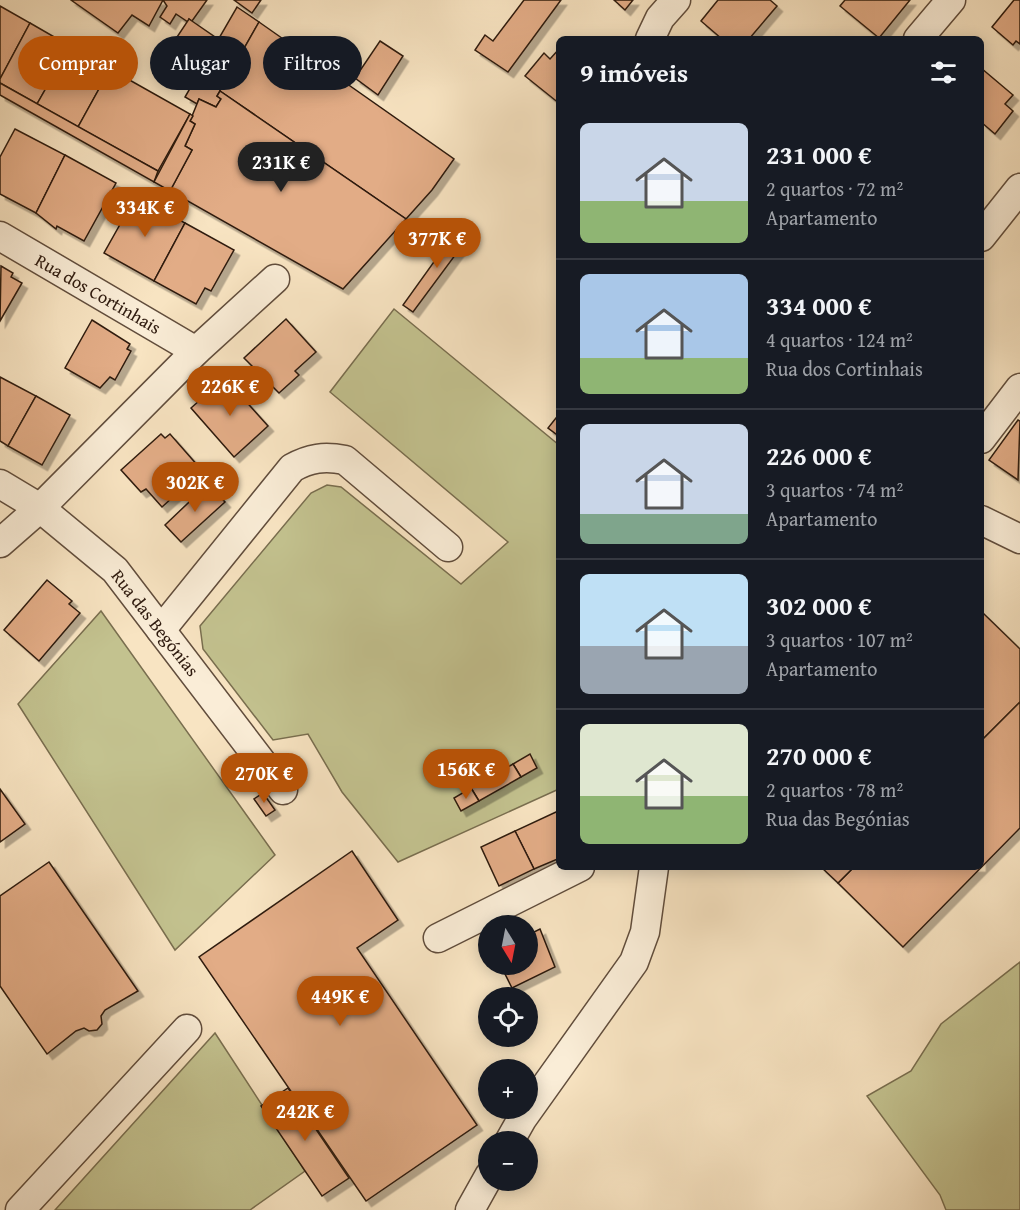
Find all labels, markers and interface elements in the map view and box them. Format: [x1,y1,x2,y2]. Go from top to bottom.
chip: Comprar [18,36,138,90]
chip: Alugar [150,36,251,90]
chip: Filtros [263,36,362,90]
text: 9 imóveis [580,53,688,92]
icon: filters [927,56,960,89]
text: 231 000 € [766,135,872,174]
pin: 231K € [232,142,330,193]
text: 231K € [252,147,310,176]
icon: home [628,147,700,219]
text: 2 quartos · 72 m² [766,174,903,203]
pin: 334K € [96,187,194,238]
text: 334K € [116,192,174,221]
text: Apartamento [766,203,877,232]
pin: 377K € [388,218,486,269]
text: 377K € [408,223,466,252]
street label: Rua dos Cortinhais [30,247,166,341]
text: 334 000 € [766,286,872,325]
icon: home [628,298,700,370]
text: 4 quartos · 124 m² [766,325,913,354]
text: Rua dos Cortinhais [766,354,923,383]
pin: 226K € [181,366,279,417]
text: 226K € [201,371,259,400]
text: 226 000 € [766,436,872,475]
icon: home [628,448,700,520]
pin: 302K € [146,462,244,513]
text: 302K € [166,467,224,496]
text: 3 quartos · 74 m² [766,475,903,504]
text: Apartamento [766,504,877,533]
street label: Rua das Begónias [105,563,206,682]
text: 302 000 € [766,586,872,625]
icon: home [628,598,700,670]
text: 3 quartos · 107 m² [766,625,913,654]
text: Apartamento [766,654,877,683]
text: 270 000 € [766,736,872,775]
icon: home [628,748,700,820]
pin: 156K € [417,749,515,800]
pin: 270K € [215,753,313,804]
text: 156K € [437,754,495,783]
text: 270K € [235,758,293,787]
text: 2 quartos · 78 m² [766,775,903,804]
text: Rua das Begónias [766,804,910,833]
north arrow [478,915,538,975]
map controls [478,915,538,1191]
pin: 449K € [291,976,389,1027]
text: 449K € [311,981,369,1010]
button: locate [478,987,538,1047]
button: + [478,1059,538,1119]
pin: 242K € [256,1091,354,1142]
text: 242K € [276,1096,334,1125]
button: − [478,1131,538,1191]

